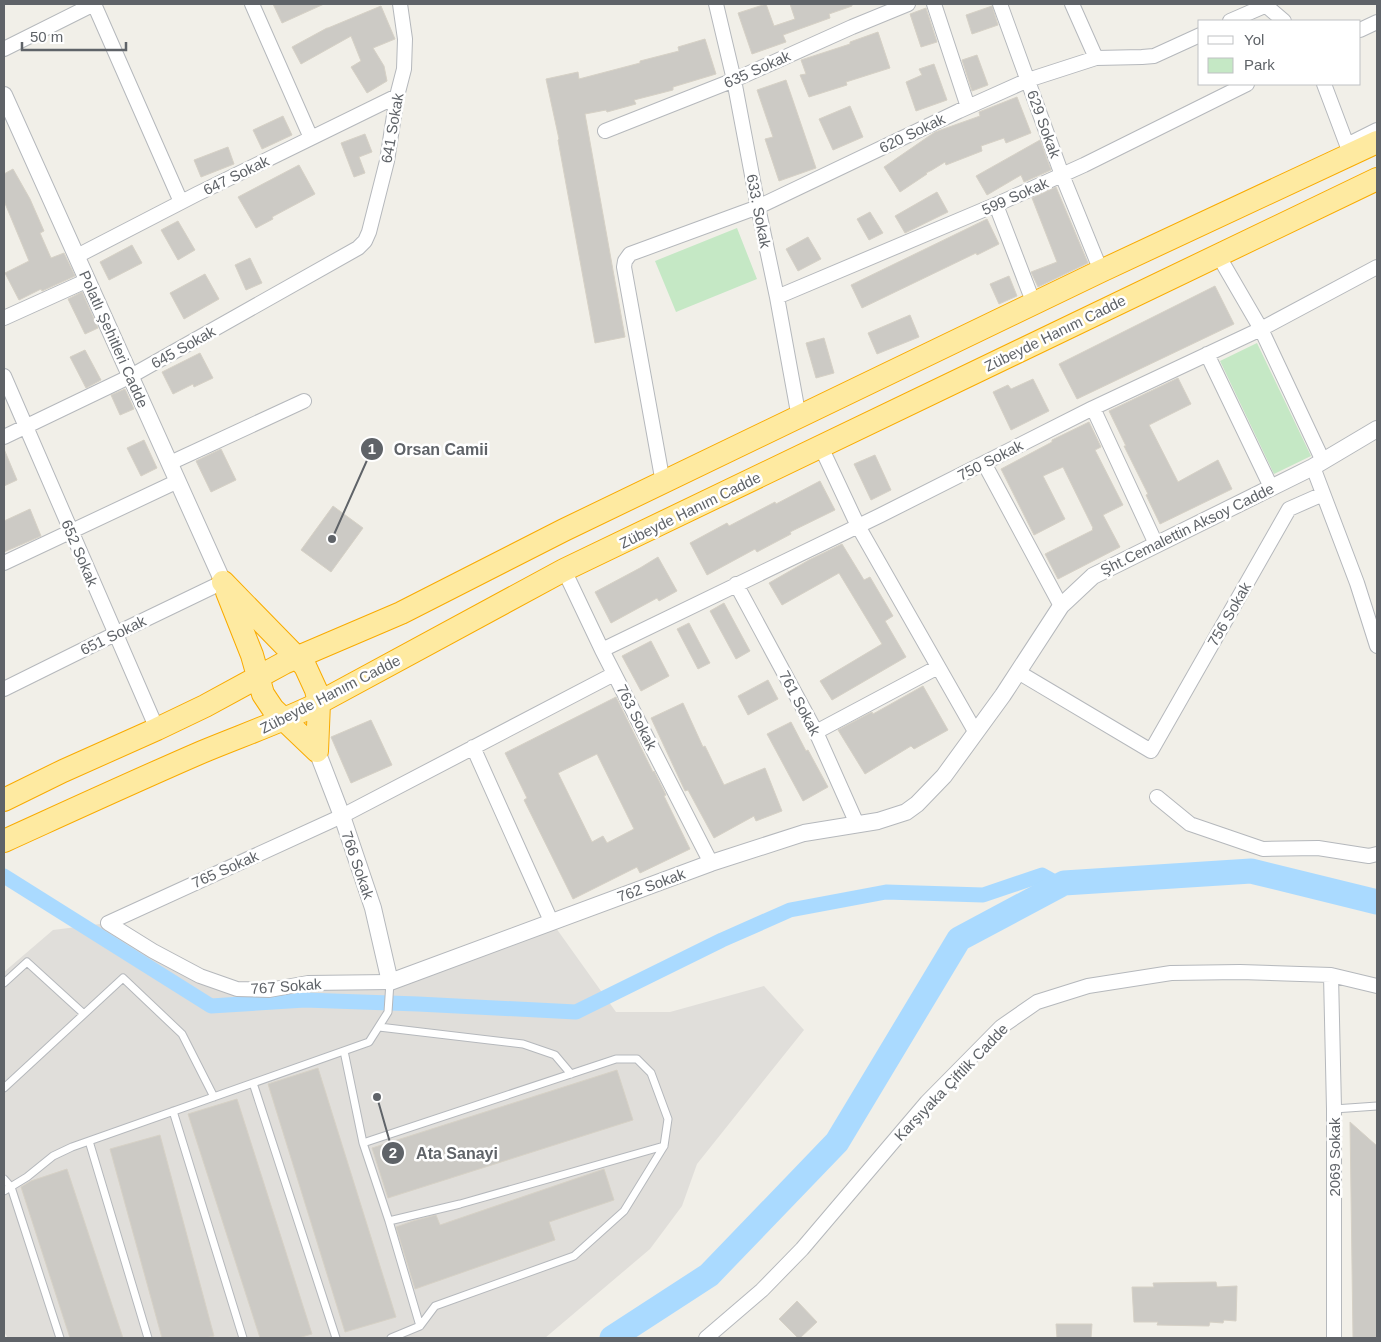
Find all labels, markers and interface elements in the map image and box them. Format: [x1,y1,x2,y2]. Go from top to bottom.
scale bar [22,20,126,52]
legend [1198,20,1361,85]
text: 50 m [30,28,63,45]
text: Yol [1244,31,1264,48]
street label: 635 Sokak [721,47,793,91]
text: Park [1244,56,1275,73]
street label: 629 Sokak [1024,88,1064,161]
street label: 641 Sokak [377,91,407,164]
street label: 620 Sokak [876,110,948,156]
street label: 647 Sokak [200,152,272,198]
street label: 633. Sokak [743,173,775,250]
street label: 599 Sokak [979,174,1051,218]
street label: Polatlı Şehitleri Cadde [76,268,152,410]
street label: Zübeyde Hanım Cadde [982,291,1128,375]
street label: 645 Sokak [148,322,219,372]
callout: Orsan Camii [359,434,498,465]
street label: 750 Sokak [955,436,1026,484]
text: 1 [368,440,376,457]
text: Orsan Camii [394,441,488,458]
street label: Zübeyde Hanım Cadde [617,468,763,552]
street label: Şht.Cemalettin Aksoy Cadde [1097,480,1277,578]
street label: 652 Sokak [58,517,102,589]
street label: 756 Sokak [1204,579,1254,649]
street label: 651 Sokak [77,612,149,658]
street label: Zübeyde Hanım Cadde [257,651,403,737]
street label: 761 Sokak [776,668,824,739]
street label: 763 Sokak [613,682,661,753]
street label: 766 Sokak [338,829,378,902]
street label: 765 Sokak [189,847,261,891]
street label: 762 Sokak [615,865,688,905]
street label: 767 Sokak [250,975,322,997]
street label: Karşıyaka Çiftlik Cadde [891,1020,1011,1144]
street label: 2069 Sokak [1326,1117,1343,1197]
callout: Ata Sanayi [381,1138,508,1169]
text: 2 [389,1144,397,1161]
text: Ata Sanayi [416,1145,498,1162]

